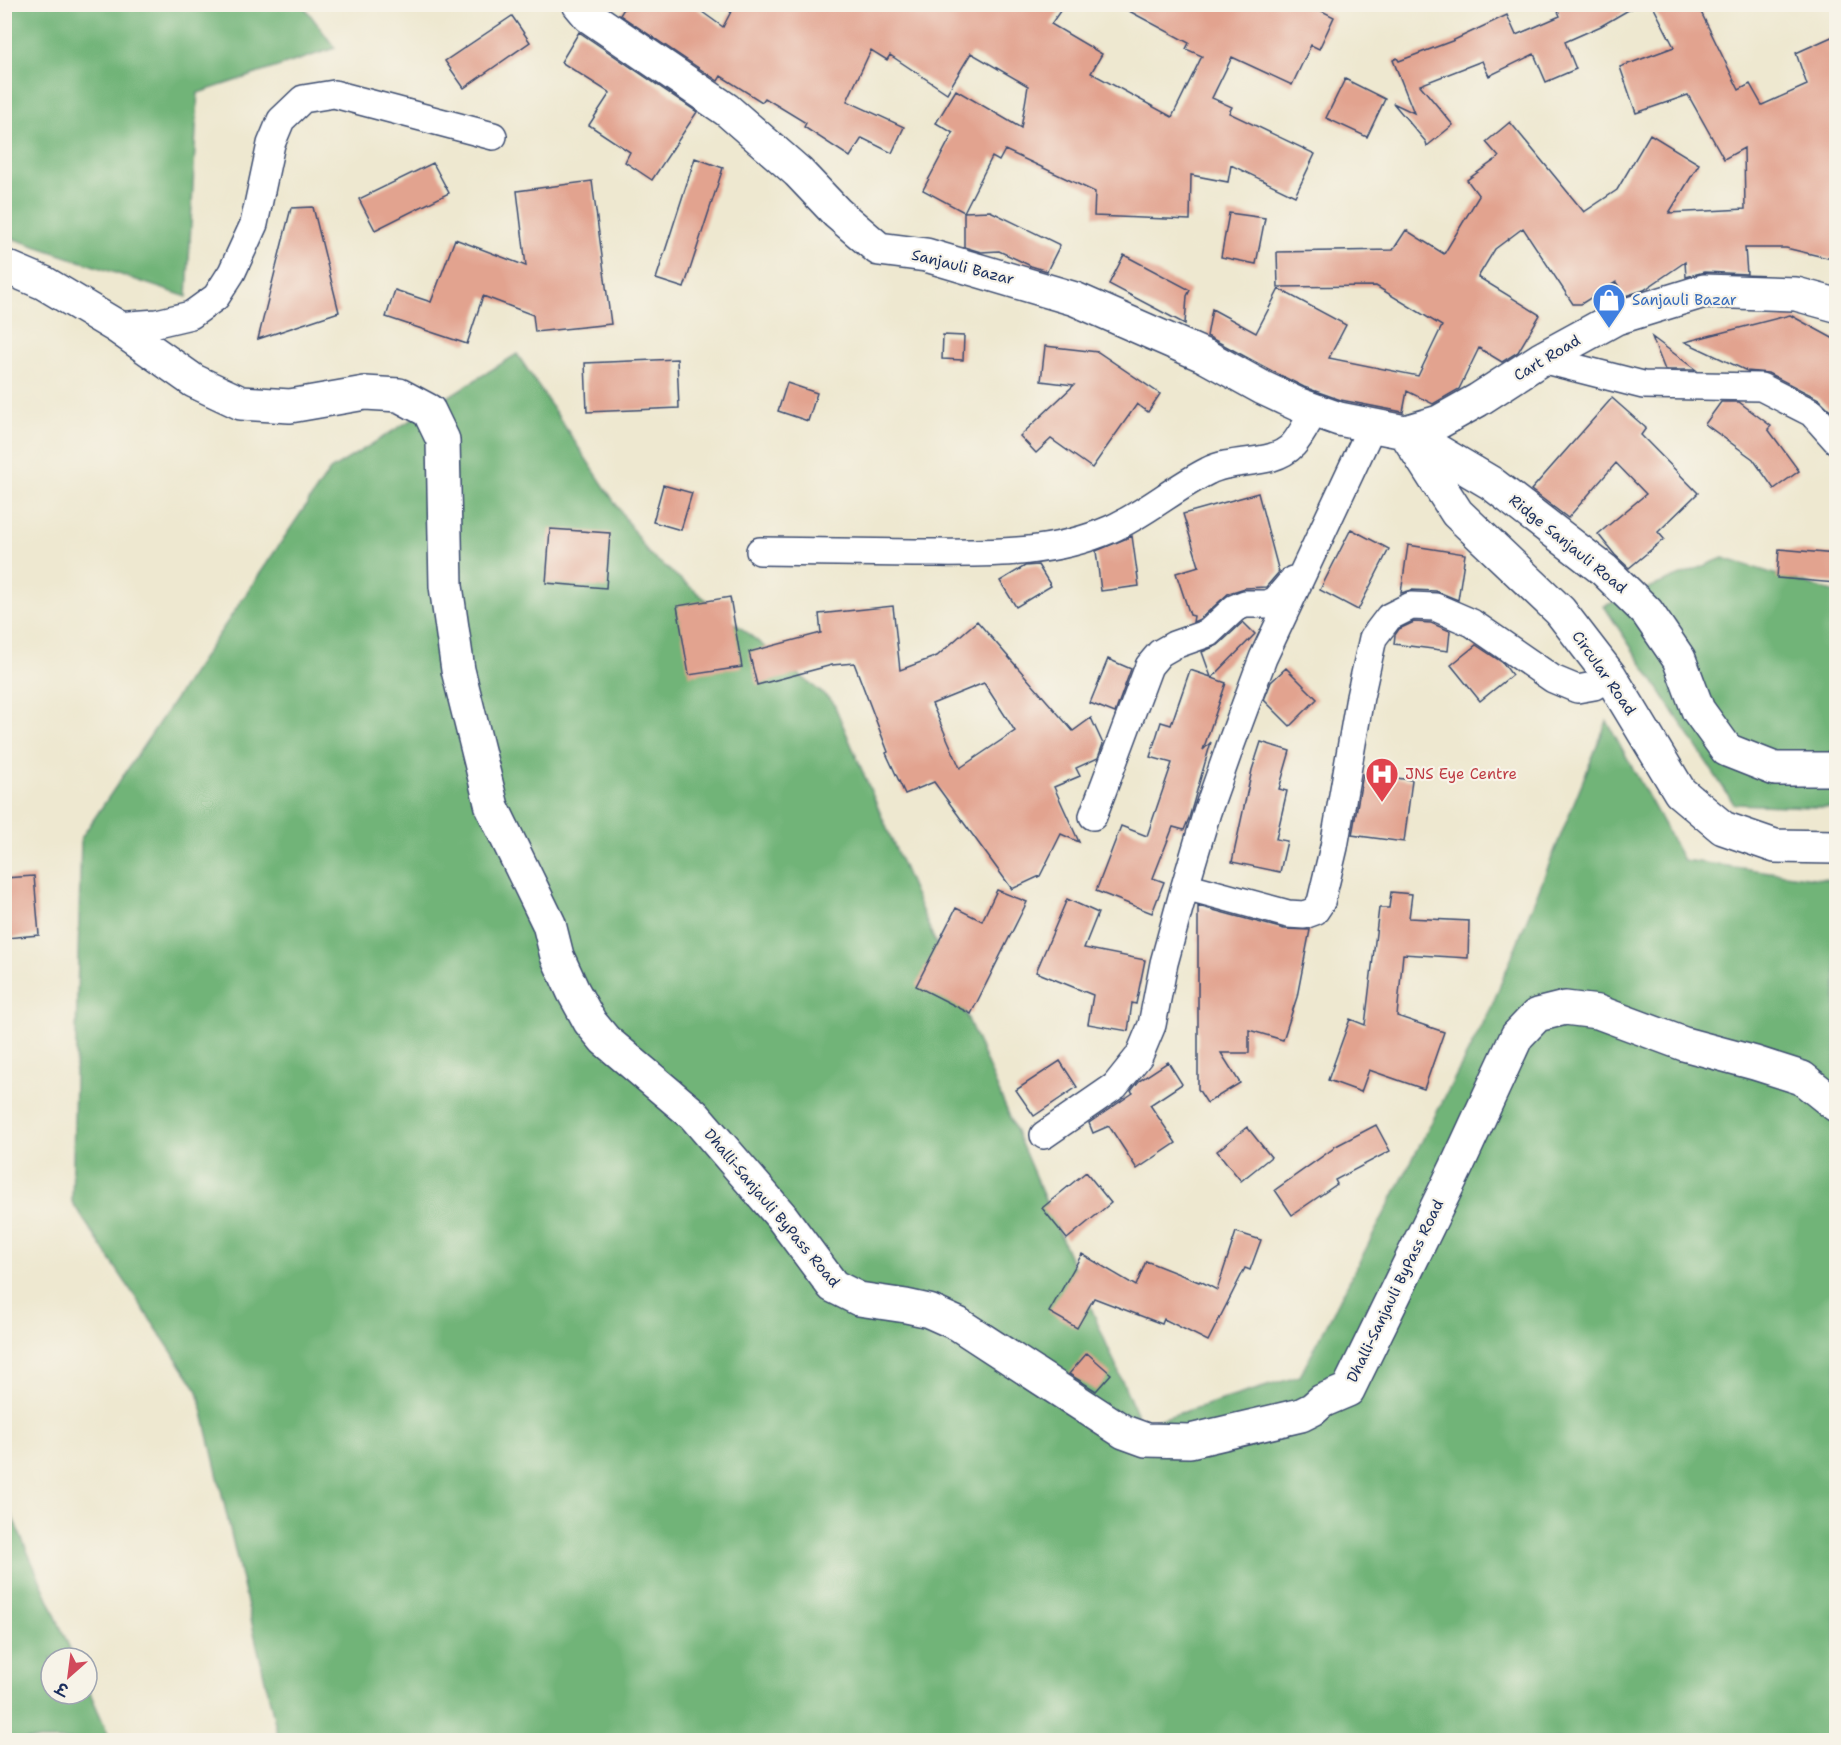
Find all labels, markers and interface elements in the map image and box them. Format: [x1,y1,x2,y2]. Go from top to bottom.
street label: Sanjauli Bazar [910,245,1016,289]
shop icon: Sanjauli Bazar [1591,282,1627,329]
place label: Sanjauli Bazar [1632,290,1737,310]
street label: Cart Road [1510,330,1584,386]
street label: Ridge Sanjauli Road [1505,490,1632,598]
street label: Circular Road [1568,627,1641,720]
hospital icon: JNS Eye Centre [1364,756,1400,803]
place label: JNS Eye Centre [1405,764,1517,784]
street label: Dhalli-Sanjauli ByPass Road [700,1125,845,1292]
street label: Dhalli-Sanjauli ByPass Road [1342,1196,1448,1386]
north arrow [39,1646,99,1706]
text: उ [51,1676,74,1702]

